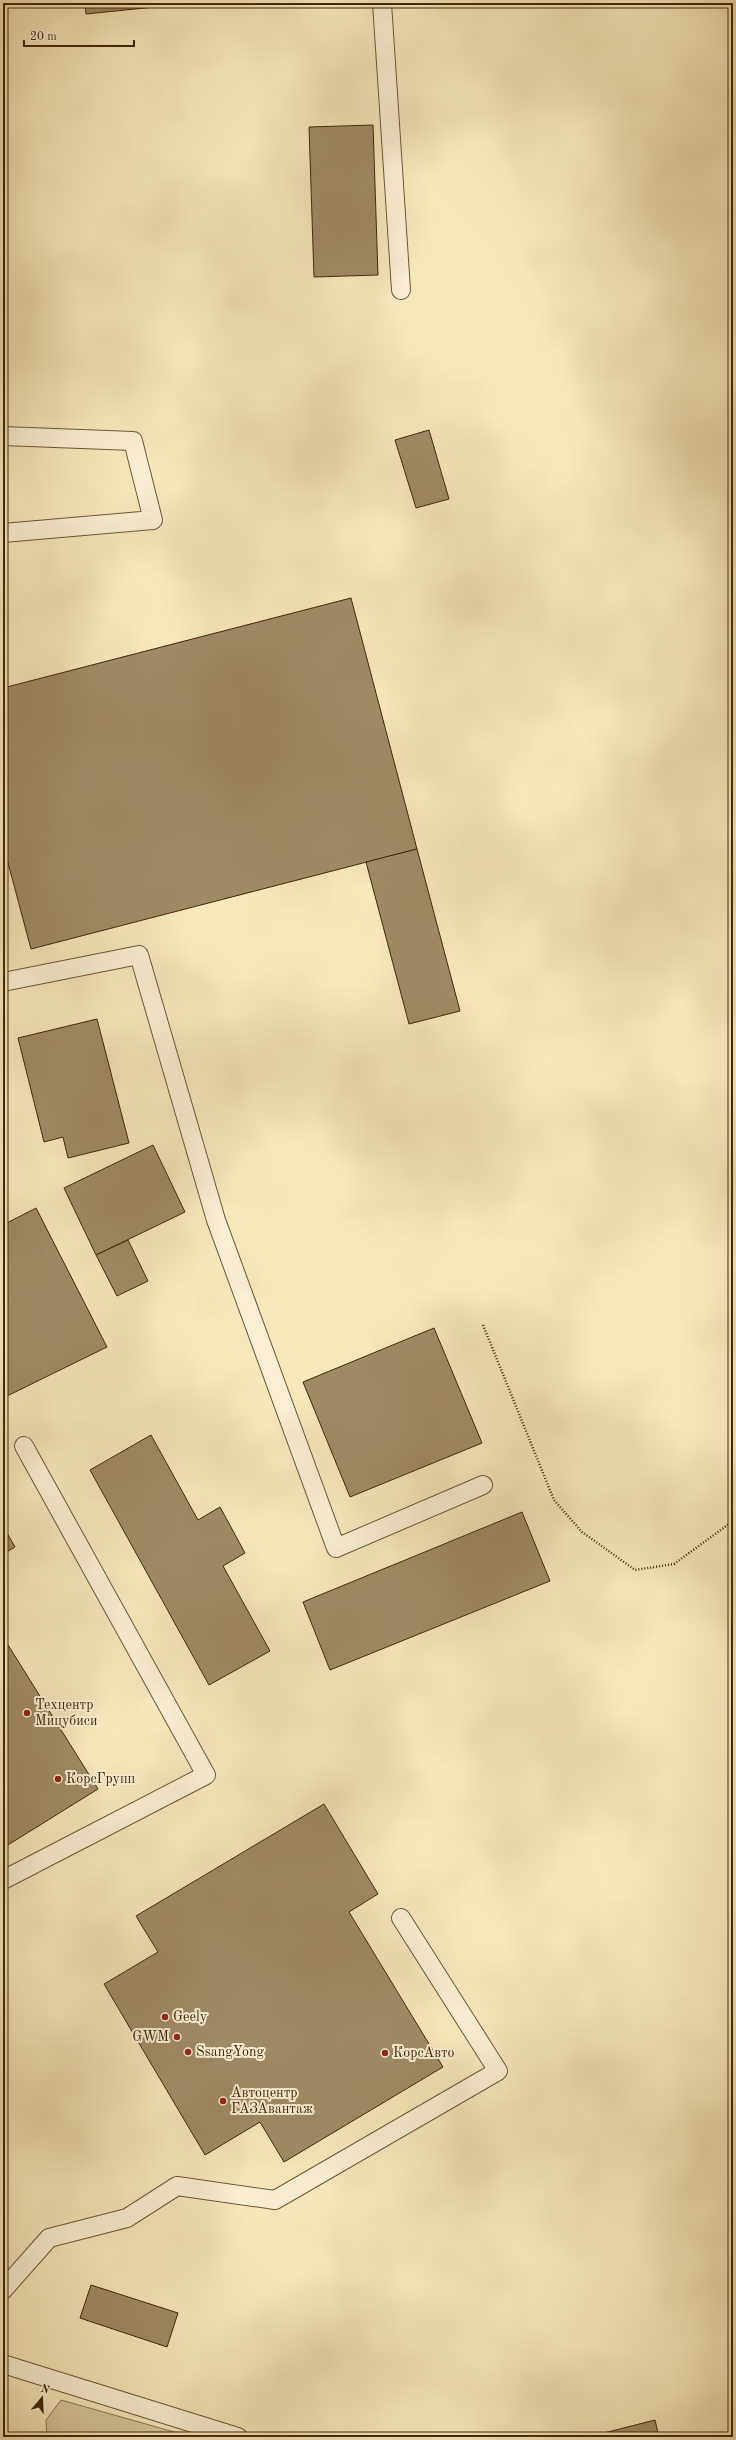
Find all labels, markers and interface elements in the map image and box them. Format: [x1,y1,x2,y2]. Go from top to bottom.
scale bar [24,22,134,48]
text: 20 m [30,31,57,43]
place label: Техцентр Мицубиси [35,1698,97,1728]
marker: Техцентр Мицубиси [22,1708,32,1718]
place label: КорсГрупп [66,1772,136,1786]
marker: КорсГрупп [53,1774,63,1784]
place label: Geely [173,2010,208,2024]
marker: Geely [160,2012,170,2022]
place label: GWM [132,2030,169,2044]
marker: GWM [172,2032,182,2042]
place label: SsangYong [196,2045,264,2059]
place label: КорсАвто [393,2046,455,2060]
marker: SsangYong [183,2047,193,2057]
marker: КорсАвто [380,2048,390,2058]
place label: Автоцентр ГАЗАвантаж [231,2086,313,2116]
marker: Автоцентр ГАЗАвантаж [218,2096,228,2106]
north arrow [22,2378,62,2418]
text: N [39,2383,51,2397]

